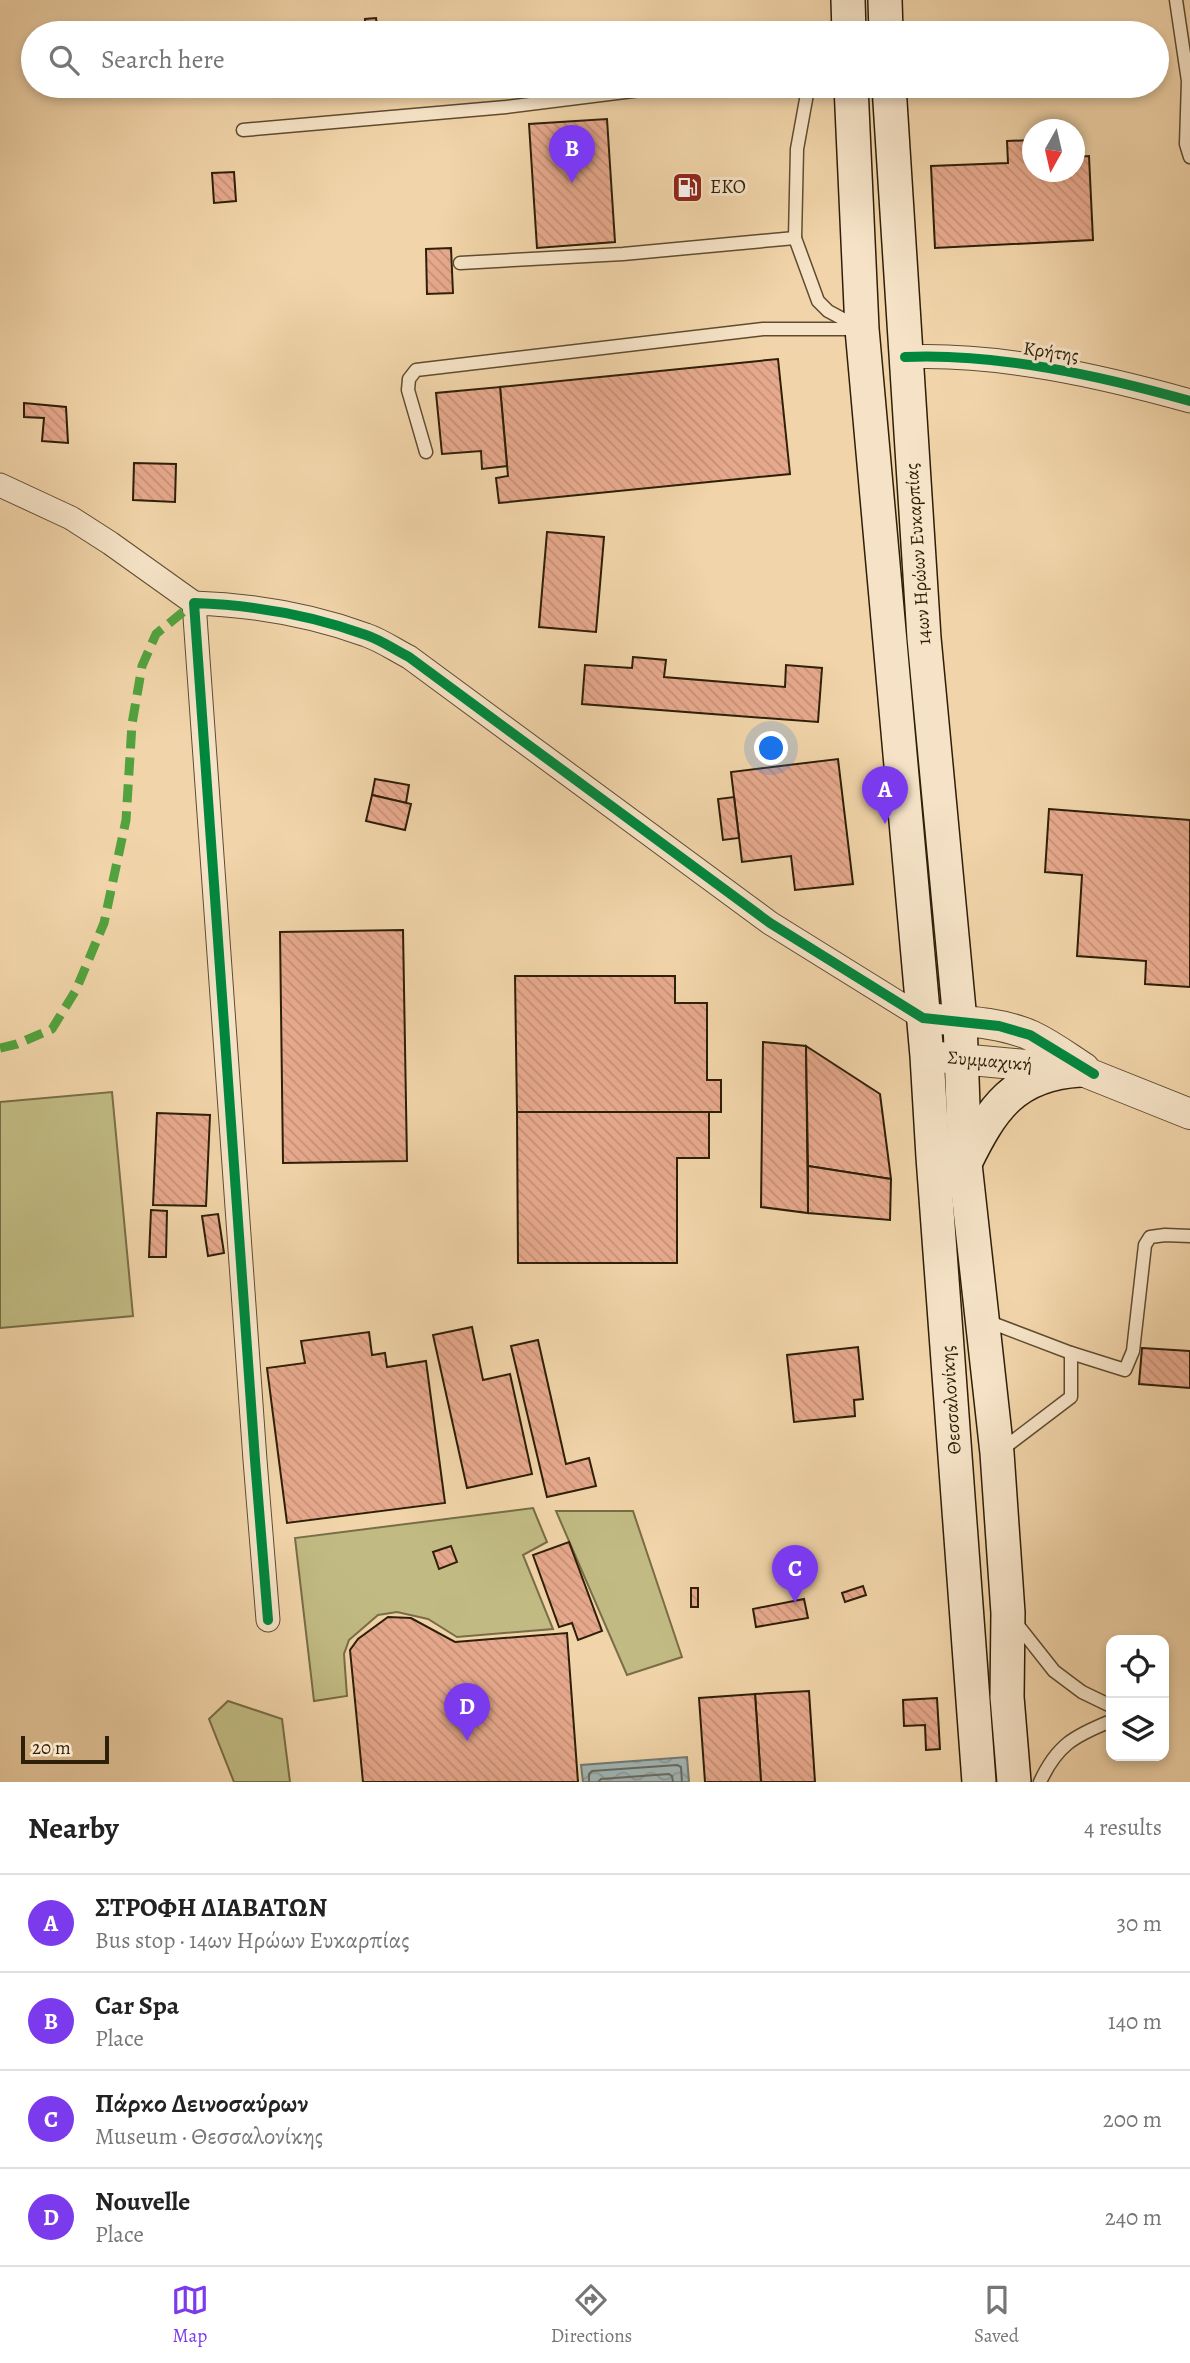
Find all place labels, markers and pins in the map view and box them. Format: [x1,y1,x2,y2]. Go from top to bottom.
pin: B [549,125,595,183]
fuel station icon: ΕΚΟ [670,170,704,204]
place label: ΕΚΟ [710,174,746,200]
pin: A [862,766,908,824]
pin: C [772,1545,818,1603]
pin: D [444,1683,490,1741]

